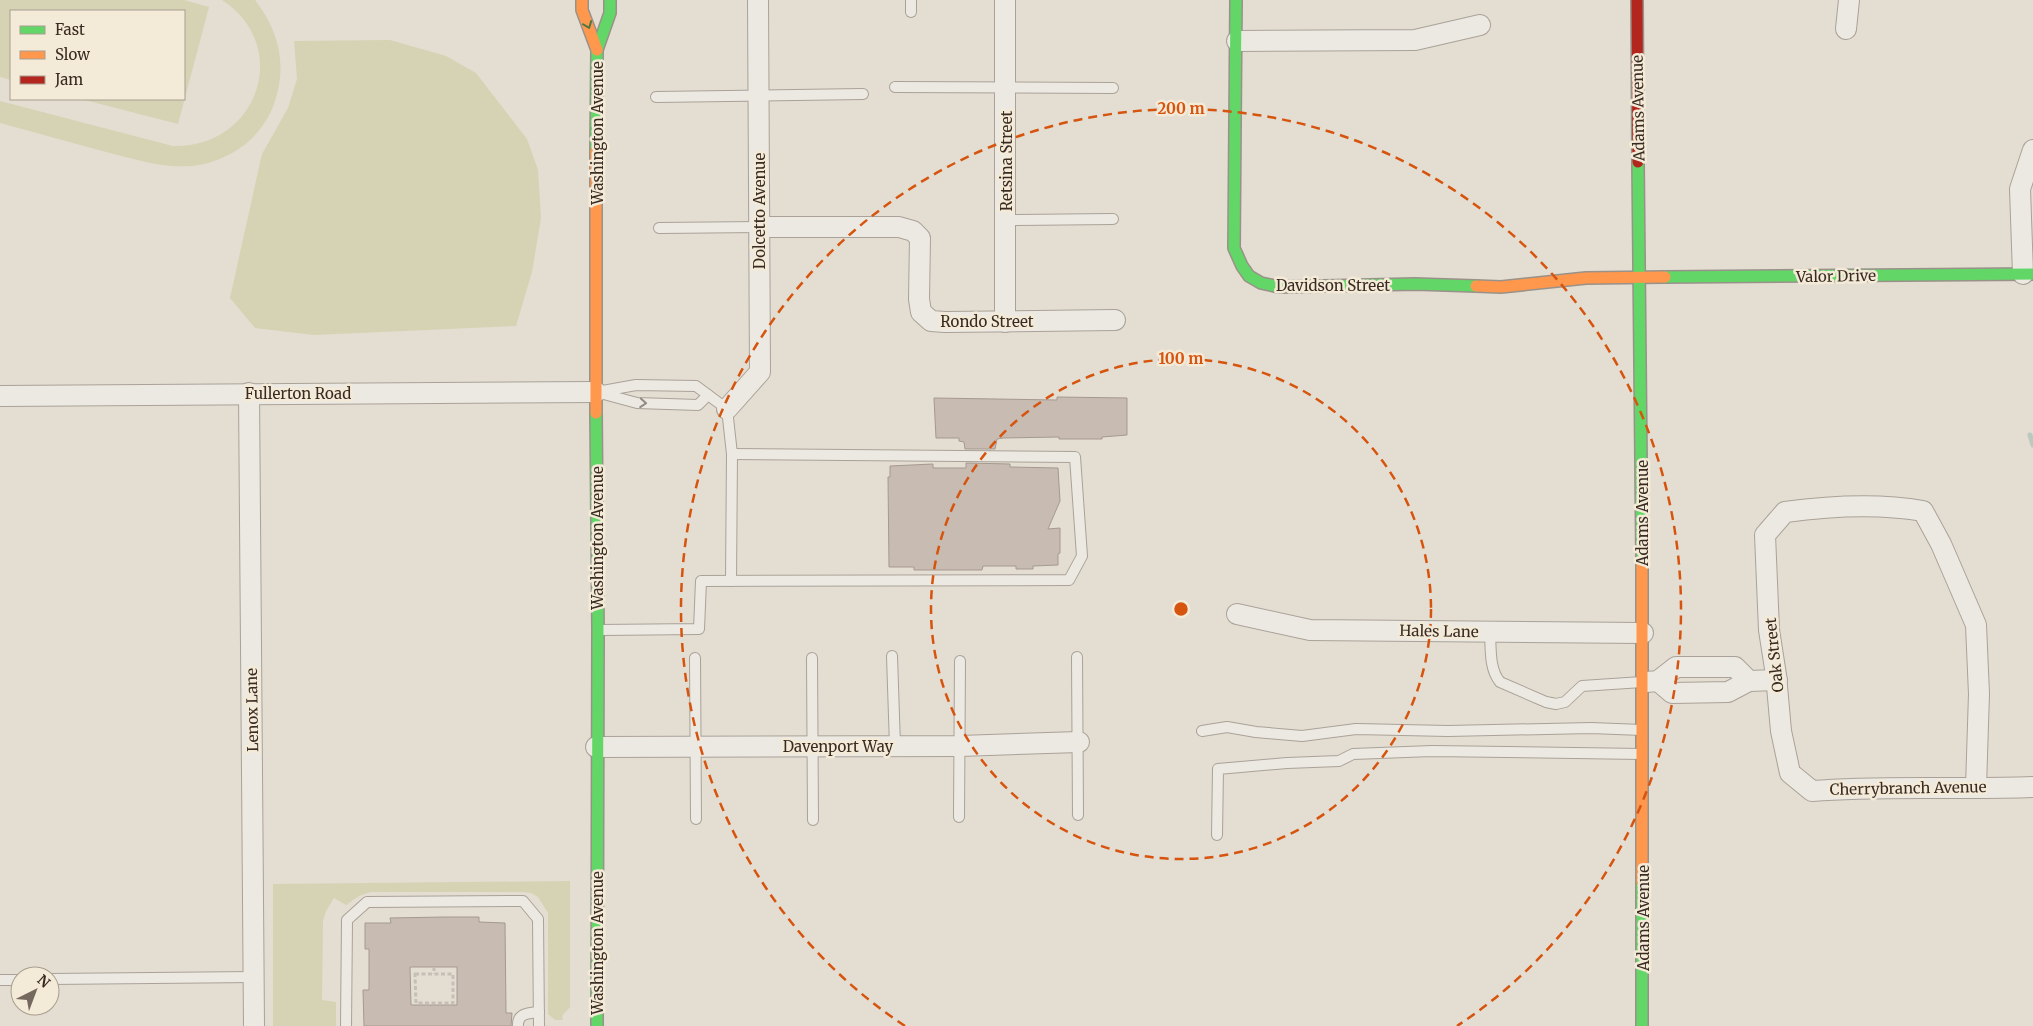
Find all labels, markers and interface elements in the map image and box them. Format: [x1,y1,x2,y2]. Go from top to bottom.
legend [10,10,185,100]
text: Fast [55,20,85,39]
one-way arrow [582,20,592,29]
text: Slow [55,45,90,64]
street label: Adams Avenue [1628,55,1648,162]
street label: Washington Avenue [588,61,607,206]
text: Jam [54,70,83,89]
text: 200 m [1157,99,1205,118]
street label: Retsina Street [997,111,1016,211]
street label: Dolcetto Avenue [750,153,769,269]
street label: Valor Drive [1795,266,1876,286]
street label: Davidson Street [1276,276,1390,295]
street label: Rondo Street [940,312,1034,331]
text: 100 m [1159,349,1203,368]
street label: Fullerton Road [245,384,351,403]
one-way arrow [640,397,648,408]
street label: Adams Avenue [1633,460,1652,567]
street label: Washington Avenue [588,466,607,611]
centre of rings [1172,600,1190,618]
street label: Oak Street [1761,617,1787,693]
street label: Hales Lane [1399,621,1479,641]
street label: Lenox Lane [242,668,262,752]
street label: Davenport Way [783,737,893,756]
street label: Cherrybranch Avenue [1829,777,1987,799]
street label: Adams Avenue [1634,865,1653,972]
street label: Washington Avenue [588,871,607,1016]
north arrow [10,966,60,1016]
text: N [34,971,54,992]

